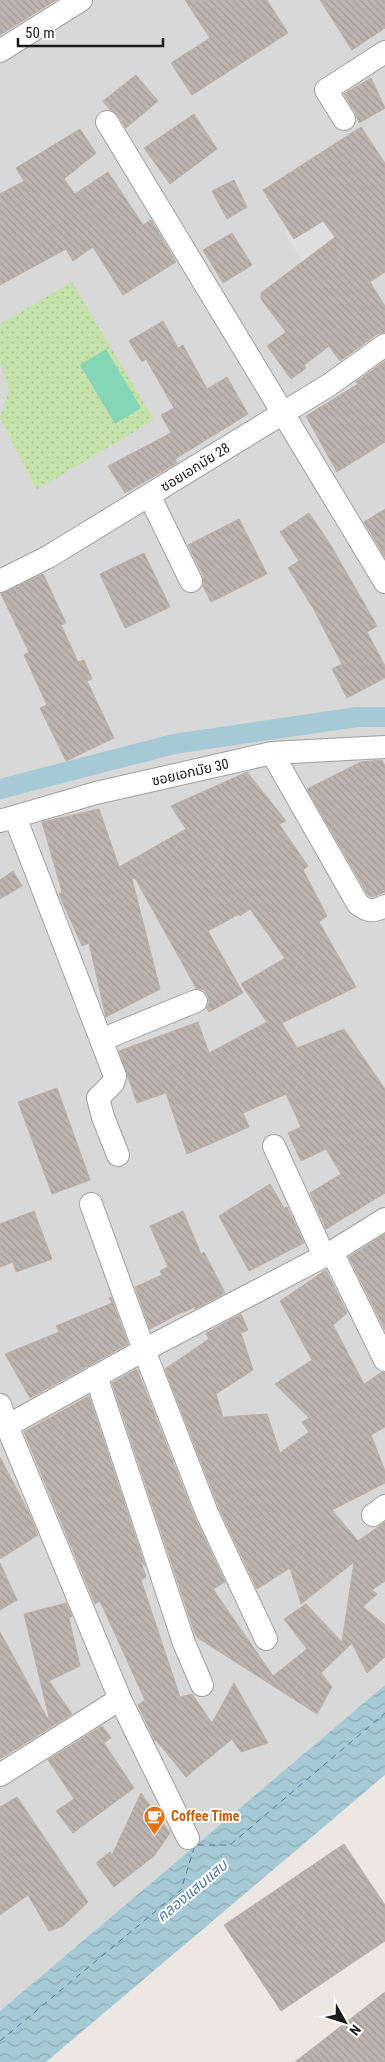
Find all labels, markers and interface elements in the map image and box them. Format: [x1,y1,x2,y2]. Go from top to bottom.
scale bar [18,15,162,47]
text: 50 m [25,24,55,42]
street label: ซอยเอกมัย 28 [157,439,233,495]
street label: ซอยเอกมัย 30 [150,755,230,789]
cafe icon: Coffee Time [143,1804,167,1835]
place label: Coffee Time [171,1808,240,1824]
water label: คลองแสนแสบ [153,1856,232,1926]
north arrow [320,1997,370,2047]
text: N [346,2022,364,2039]

